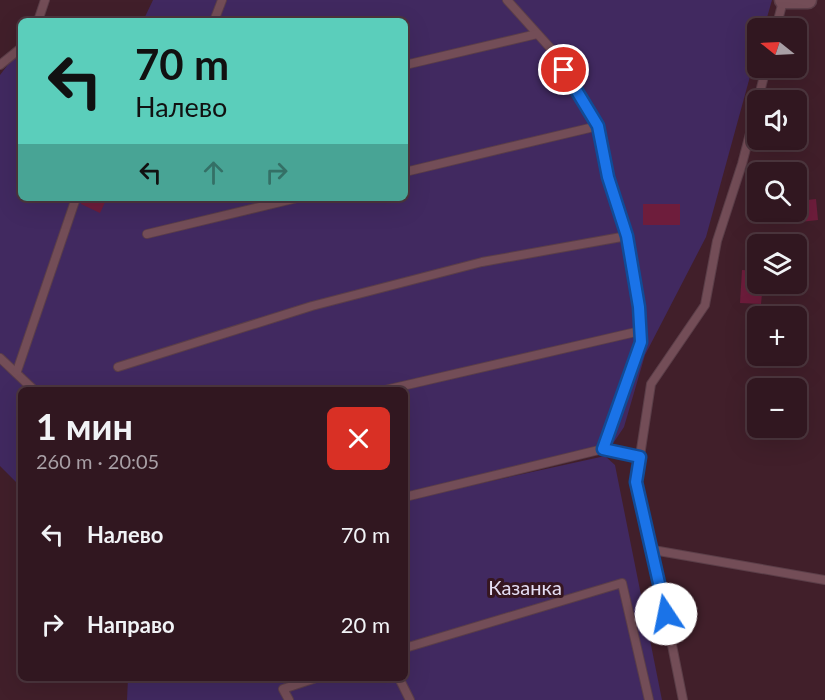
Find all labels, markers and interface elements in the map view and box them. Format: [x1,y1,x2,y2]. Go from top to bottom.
north arrow [747,18,807,78]
map controls [747,18,807,438]
text: 70 m [135,39,229,89]
icon: left [36,42,114,120]
pin [538,44,589,95]
icon: arrive [547,53,580,86]
text: Налево [135,90,227,123]
button: sound [747,90,807,150]
icon: left [134,156,167,189]
icon: ahead [197,156,230,189]
icon: right [260,156,293,189]
button: search [747,162,807,222]
button: layers [747,234,807,294]
button: + [747,306,807,366]
button: − [747,378,807,438]
text: 1 мин [36,404,133,448]
button: close [327,407,390,470]
text: 260 m · 20:05 [36,449,159,473]
icon: left [36,518,69,551]
text: Налево [87,521,163,548]
text: 70 m [341,521,390,548]
park label: Казанка [488,575,562,599]
position arrow [634,582,698,646]
icon: right [36,608,69,641]
text: Направо [87,611,175,638]
text: 20 m [341,611,390,638]

